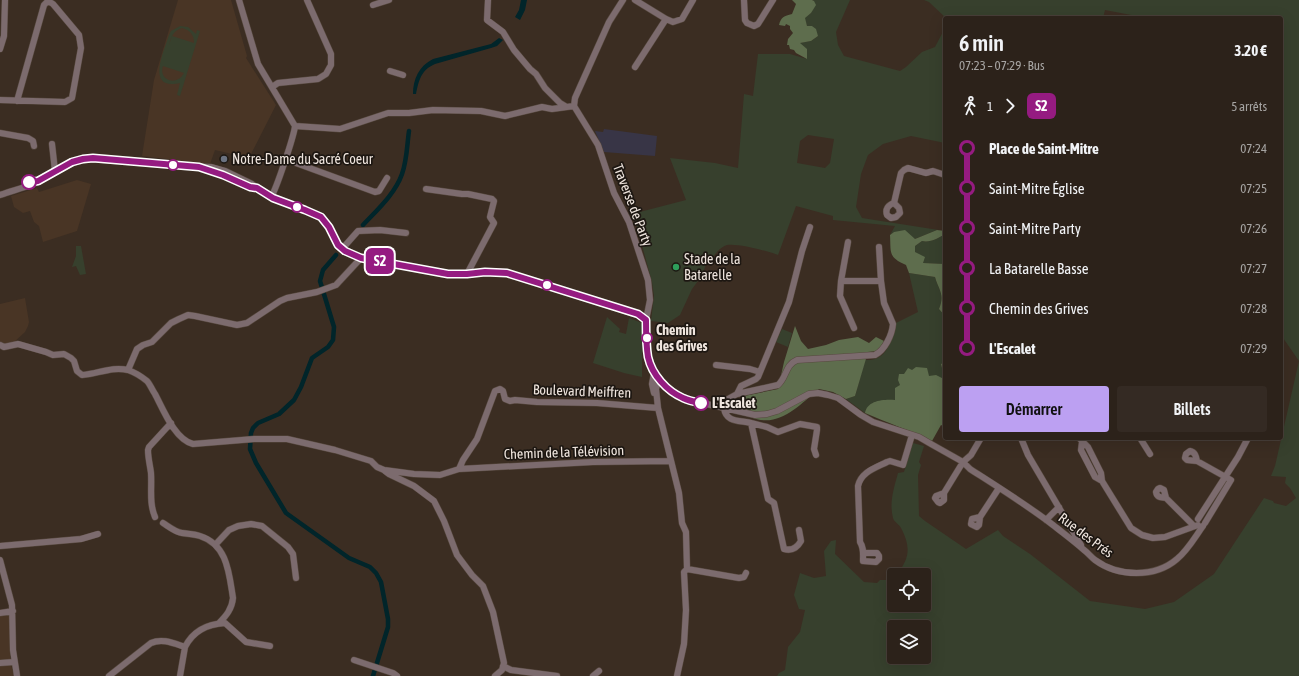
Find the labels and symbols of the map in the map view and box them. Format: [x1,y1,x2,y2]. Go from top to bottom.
place label: Notre-Dame du Sacré Coeur [232,151,374,167]
marker: Notre-Dame du Sacré Coeur [219,154,229,164]
unlabelled marker [167,159,179,171]
street label: Traverse de Party [610,162,656,249]
unlabelled marker [21,174,37,190]
unlabelled marker [291,201,303,213]
line badge: S2 [362,248,398,274]
place label: Stade de la Batarelle [684,251,740,283]
marker: Stade de la Batarelle [671,262,681,272]
unlabelled marker [541,279,553,291]
place label: Chemin des Grives [656,322,708,354]
marker: Chemin des Grives [641,332,653,344]
street label: Boulevard Meiffren [533,381,631,401]
marker: L'Escalet [693,395,709,411]
place label: L'Escalet [712,395,756,411]
street label: Chemin de la Télévision [504,442,624,462]
street label: Rue des Prés [1056,509,1116,561]

